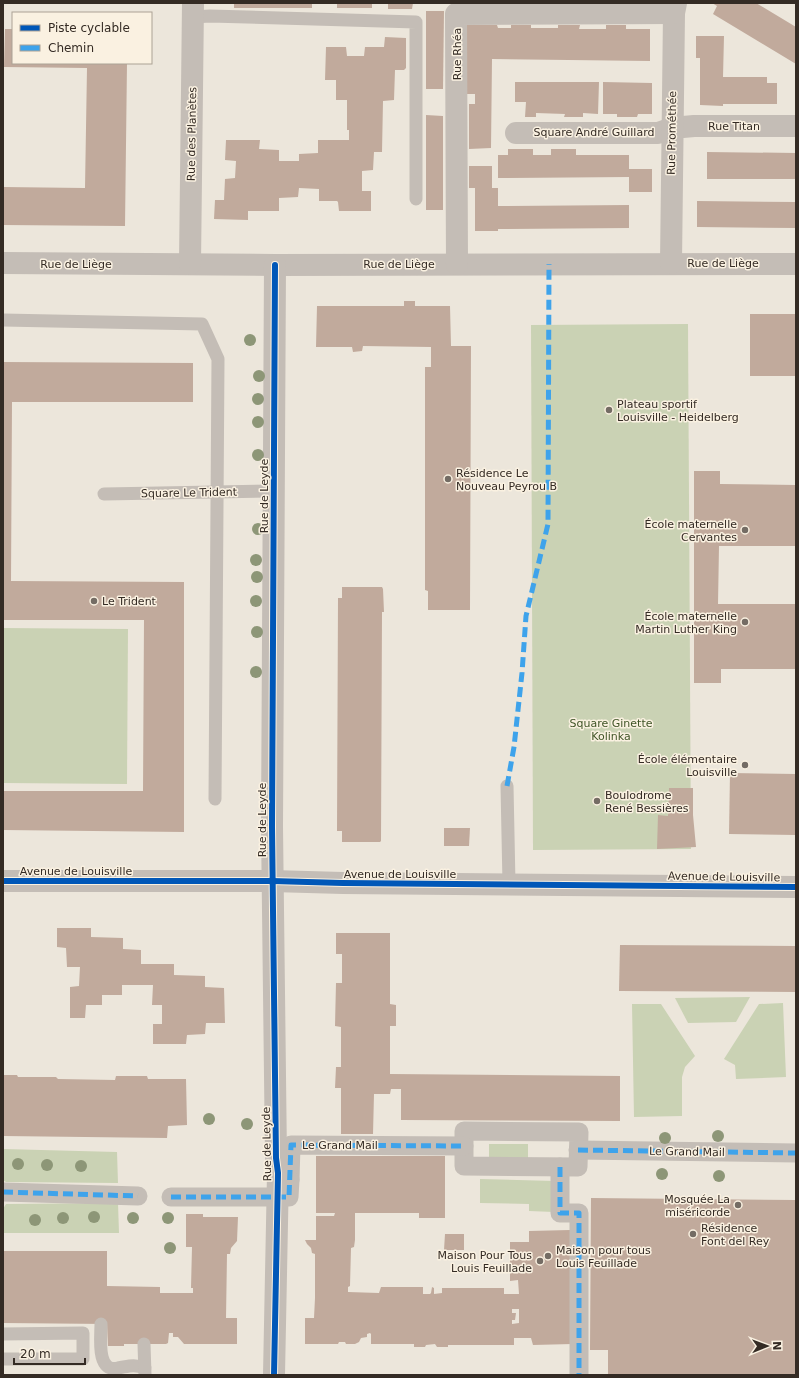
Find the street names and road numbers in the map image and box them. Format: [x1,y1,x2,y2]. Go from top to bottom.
street label: Rue Rhéa [451,28,464,80]
street label: Rue des Planètes [185,86,199,181]
street label: Rue Prométhée [665,91,679,175]
street label: Rue Titan [708,120,760,133]
street label: Square André Guillard [534,126,654,139]
street label: Rue de Liège [687,257,759,270]
street label: Rue de Liège [40,258,112,271]
street label: Rue de Liège [363,258,435,271]
street label: Rue de Leyde [258,458,271,533]
street label: Square Le Trident [141,486,238,500]
street label: Rue de Leyde [256,782,269,857]
street label: Avenue de Louisville [20,865,132,878]
street label: Avenue de Louisville [344,868,456,881]
street label: Avenue de Louisville [668,870,781,884]
street label: Rue de Leyde [260,1106,274,1181]
street label: Le Grand Mail [302,1139,378,1152]
street label: Le Grand Mail [649,1145,725,1159]

